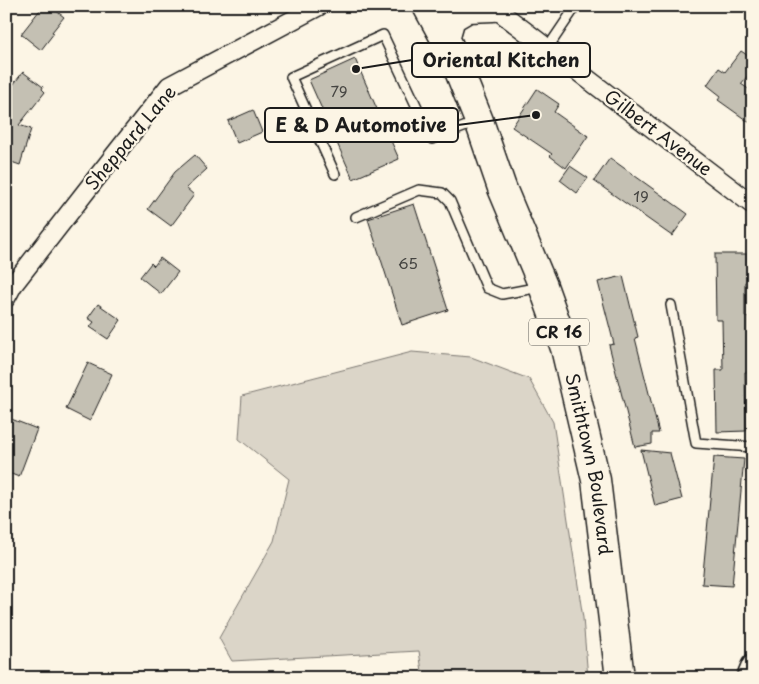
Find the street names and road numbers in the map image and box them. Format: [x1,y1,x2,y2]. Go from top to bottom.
street label: Sheppard Lane [78,79,182,195]
street label: Gilbert Avenue [599,82,719,182]
road number: CR 16 [529,318,589,346]
street label: Smithtown Boulevard [559,370,620,556]

